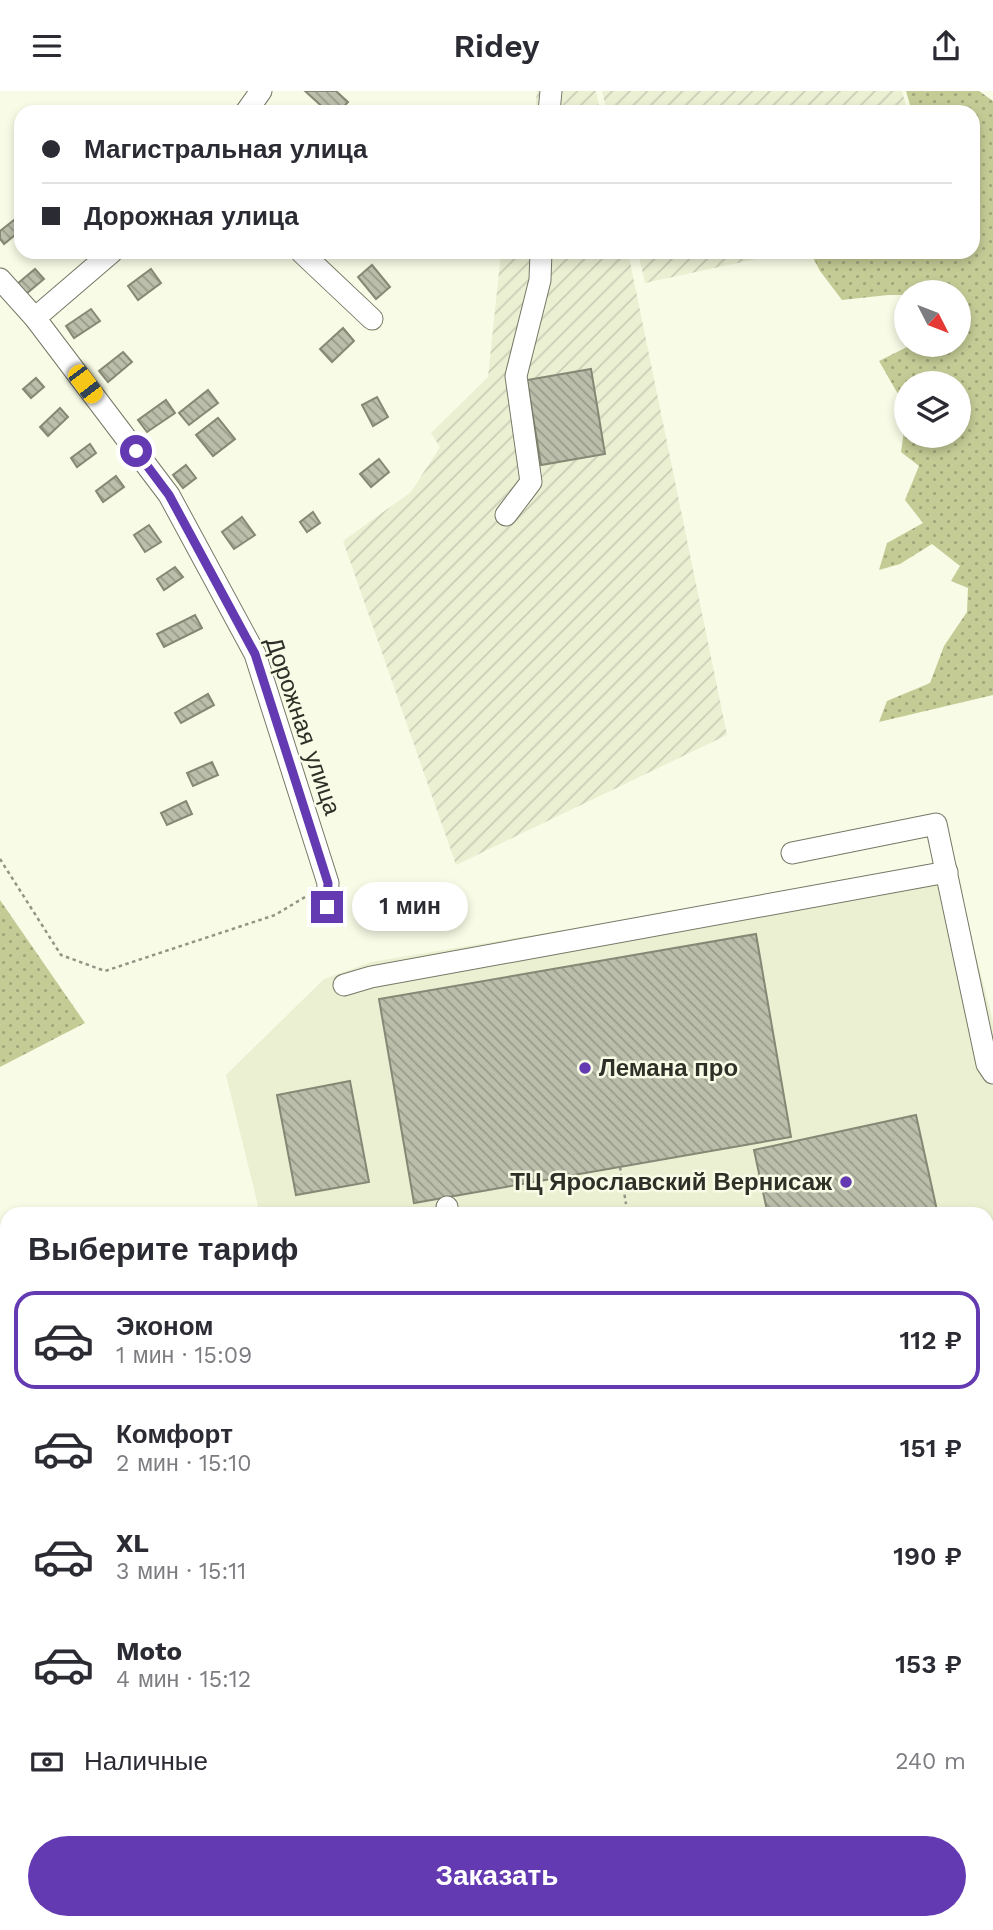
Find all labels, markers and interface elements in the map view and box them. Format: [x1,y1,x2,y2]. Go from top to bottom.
icon: menu [28,27,66,65]
text: Ridey [453,27,540,65]
icon: share [927,27,965,65]
text: Магистральная улица [84,134,367,164]
text: Дорожная улица [84,201,299,231]
north arrow [894,280,971,357]
map controls [894,280,971,448]
car [64,361,107,407]
button: layers [894,371,971,448]
route start [120,435,152,467]
street label: Дорожная улица [259,633,347,819]
callout: 1 мин [352,883,467,931]
route end [311,891,343,923]
text: 1 мин [379,893,441,920]
place label: Лемана про [599,1054,738,1082]
marker: Лемана про [577,1060,593,1076]
place label: ТЦ Ярославский Вернисаж [510,1168,833,1196]
marker: ТЦ Ярославский Вернисаж [838,1174,854,1190]
text: Выберите тариф [28,1230,299,1268]
icon: car [32,1309,95,1372]
text: Эконом [116,1311,214,1341]
text: 112 ₽ [900,1325,962,1355]
text: 1 мин · 15:09 [116,1342,252,1369]
icon: car [32,1417,95,1480]
text: Комфорт [116,1419,233,1449]
text: 151 ₽ [900,1433,962,1463]
text: 2 мин · 15:10 [116,1450,251,1477]
icon: car [32,1525,95,1588]
text: XL [116,1528,149,1558]
text: 190 ₽ [893,1541,962,1571]
text: 3 мин · 15:11 [116,1558,246,1585]
icon: car [32,1633,95,1696]
text: Moto [116,1636,182,1666]
text: 153 ₽ [895,1649,962,1679]
text: 4 мин · 15:12 [116,1666,251,1693]
icon: cash [28,1743,66,1781]
text: Наличные [84,1746,208,1776]
text: 240 m [895,1748,966,1775]
button: Заказать [28,1836,966,1916]

